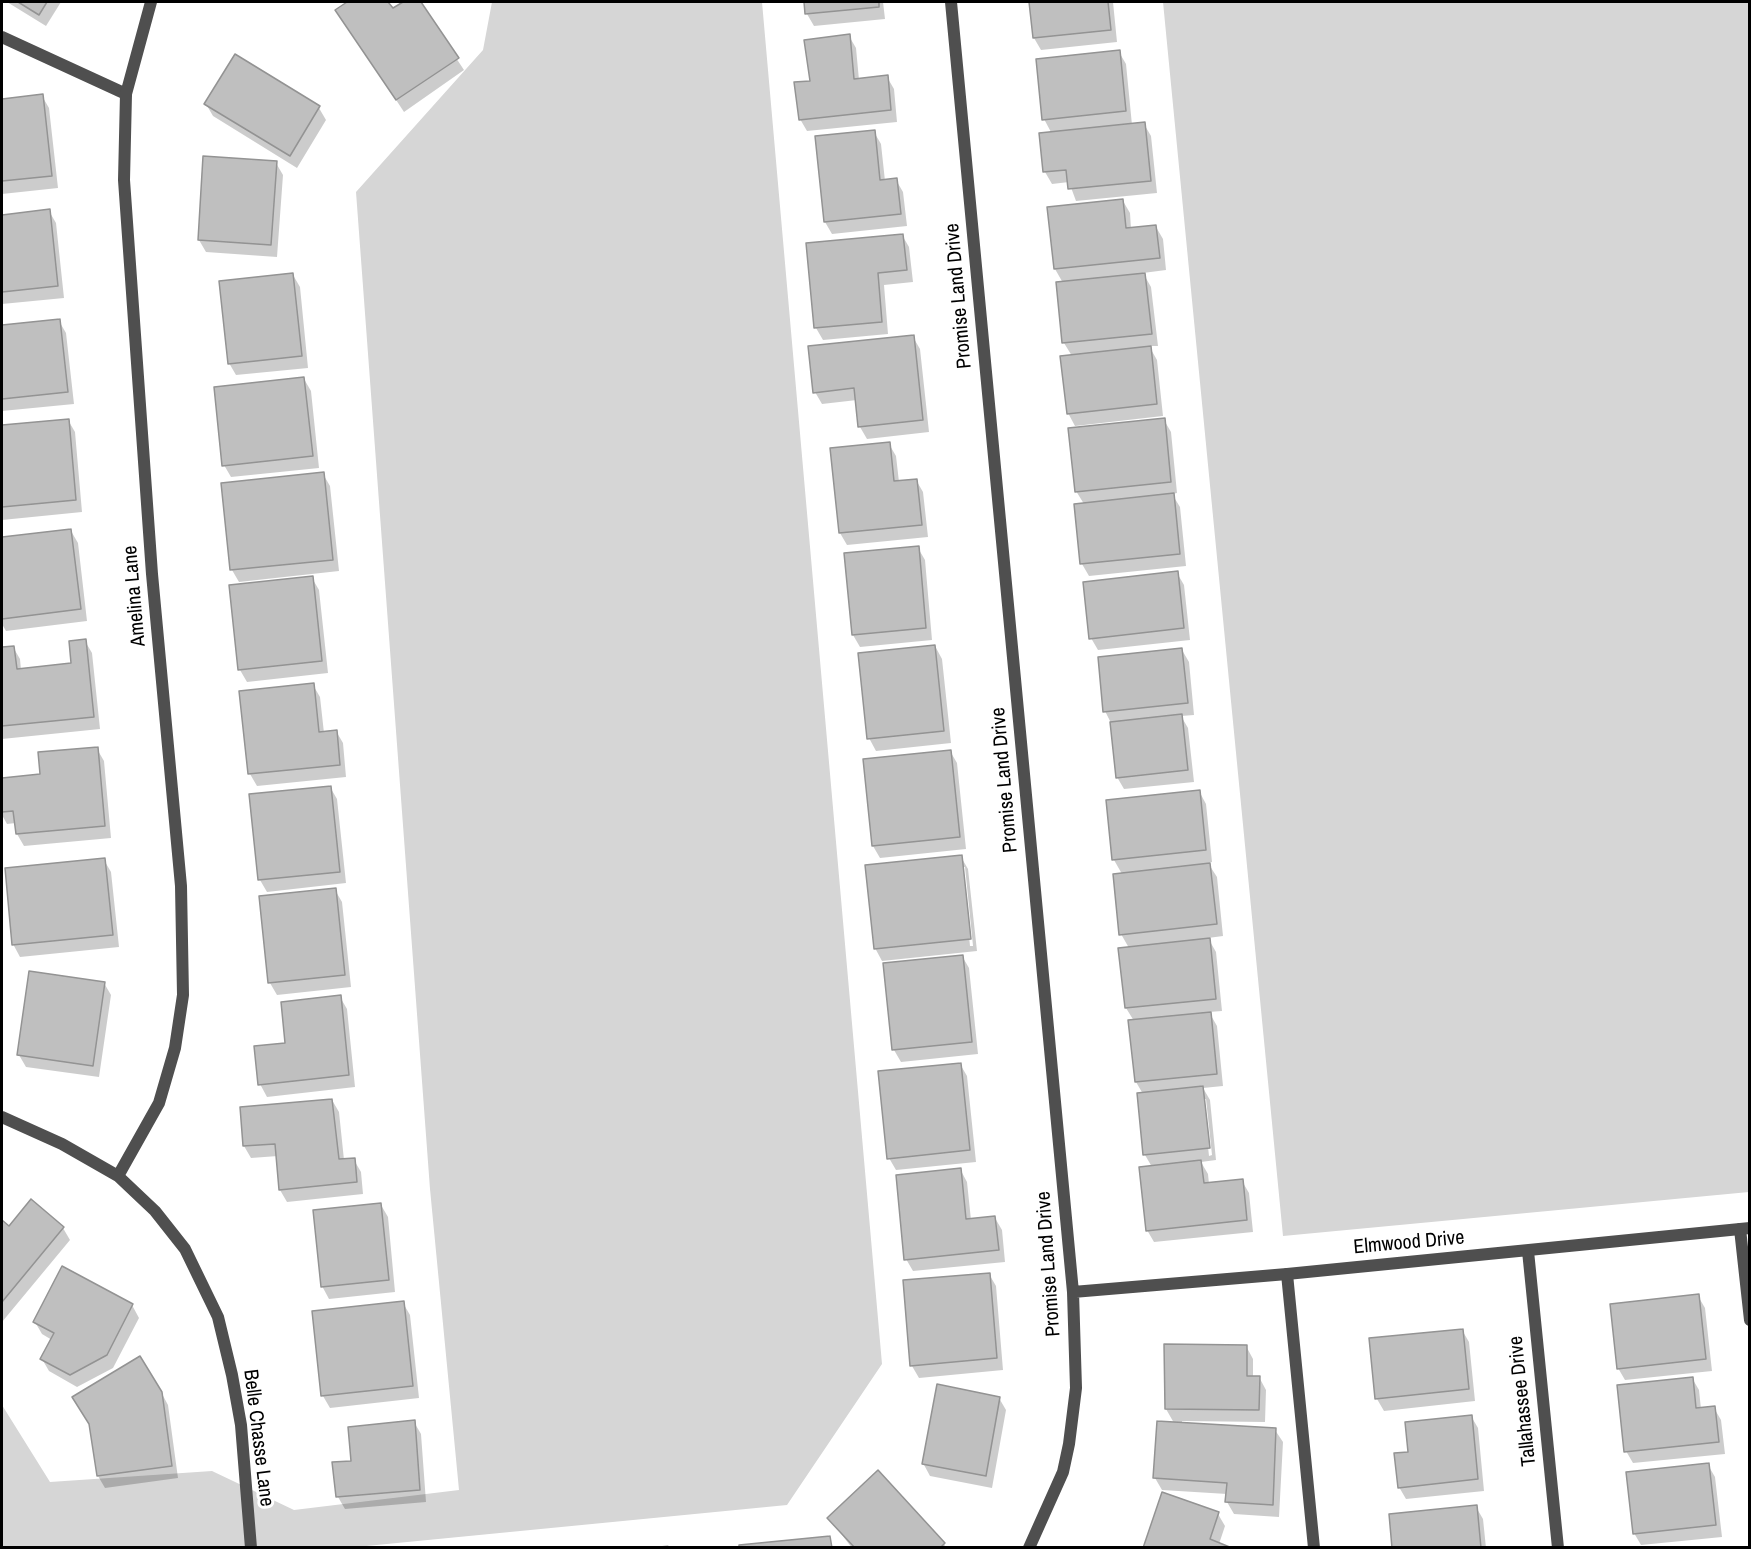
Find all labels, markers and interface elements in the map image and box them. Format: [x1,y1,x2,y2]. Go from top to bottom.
street label: Promise Land Drive [941,222,977,370]
street label: Amelina Lane [119,545,151,647]
street label: Promise Land Drive [987,706,1023,854]
street label: Promise Land Drive [1032,1190,1066,1338]
street label: Elmwood Drive [1353,1226,1465,1260]
street label: Tallahassee Drive [1504,1335,1542,1467]
street label: Belle Chasse Lane [238,1368,278,1508]

